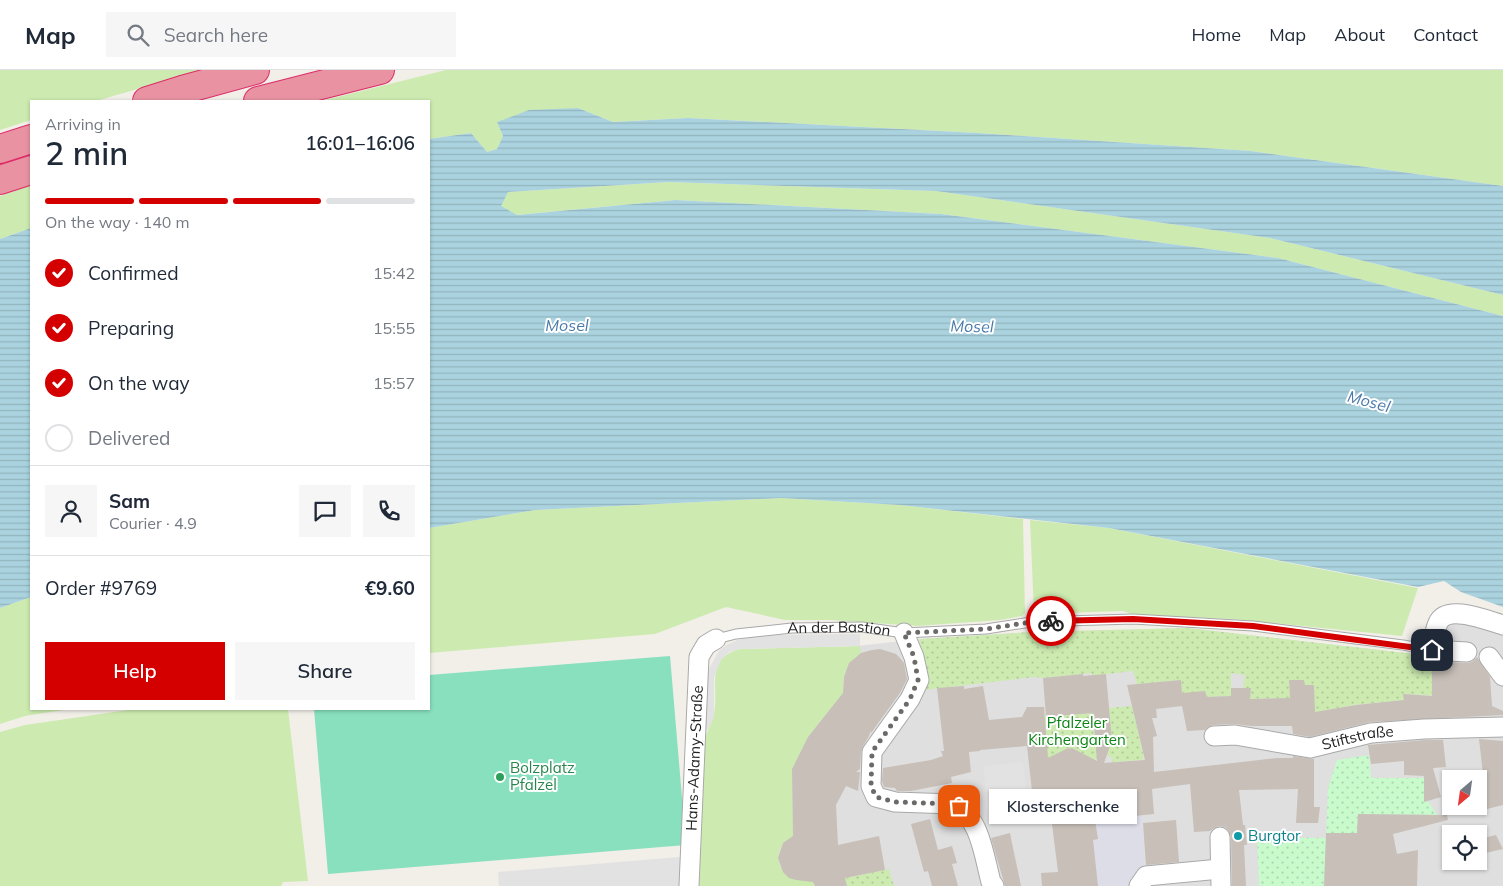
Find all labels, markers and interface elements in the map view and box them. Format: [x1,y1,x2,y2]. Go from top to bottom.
search box [106,12,456,57]
text: Map [25,20,76,50]
icon: search [124,21,152,49]
text: Search here [164,23,268,47]
text: Home [1191,23,1241,46]
text: Map [1269,23,1306,46]
text: About [1334,23,1385,46]
text: Contact [1413,23,1478,46]
text: Arriving in [45,114,121,134]
text: 16:01–16:06 [305,131,415,155]
text: 2 min [45,133,128,173]
text: On the way · 140 m [45,212,190,232]
icon: check [45,259,73,287]
text: Confirmed [88,261,179,285]
text: 15:42 [373,263,415,283]
icon: check [45,314,73,342]
water label: Mosel [545,315,589,335]
text: Preparing [88,316,174,340]
water label: Mosel [950,316,994,336]
text: 15:55 [373,318,415,338]
icon: check [45,369,73,397]
text: On the way [88,371,190,395]
text: 15:57 [373,373,415,393]
water label: Mosel [1345,386,1393,416]
text: Delivered [88,426,170,450]
button: person [45,485,97,537]
button: chat [299,485,351,537]
button: phone [363,485,415,537]
text: Sam [109,489,150,513]
text: Courier · 4.9 [109,513,197,533]
text: Order #9769 [45,576,157,600]
text: €9.60 [365,576,415,600]
courier [1026,596,1076,646]
icon: bike [1037,607,1065,635]
street label: An der Bastion [787,617,892,640]
pin [1411,629,1453,671]
icon: home [1418,636,1446,664]
button: Help [45,642,225,700]
button: Share [235,642,415,700]
street label: Hans-Adamy-Straße [681,685,707,831]
park label: Pfalzeler Kirchengarten [1028,713,1126,749]
street label: Stiftstraße [1320,721,1394,754]
place label: Bolzplatz Pfalzel [510,758,575,794]
north arrow [1442,770,1488,815]
map controls [1442,770,1487,870]
marker: Bolzplatz Pfalzel [494,771,506,783]
pin [938,785,980,827]
callout: Klosterschenke [989,788,1136,824]
icon: bag [945,792,973,820]
text: Klosterschenke [1007,796,1119,816]
button: locate [1442,825,1487,870]
place label: Burgtor [1248,826,1301,845]
marker: Burgtor [1232,830,1244,842]

